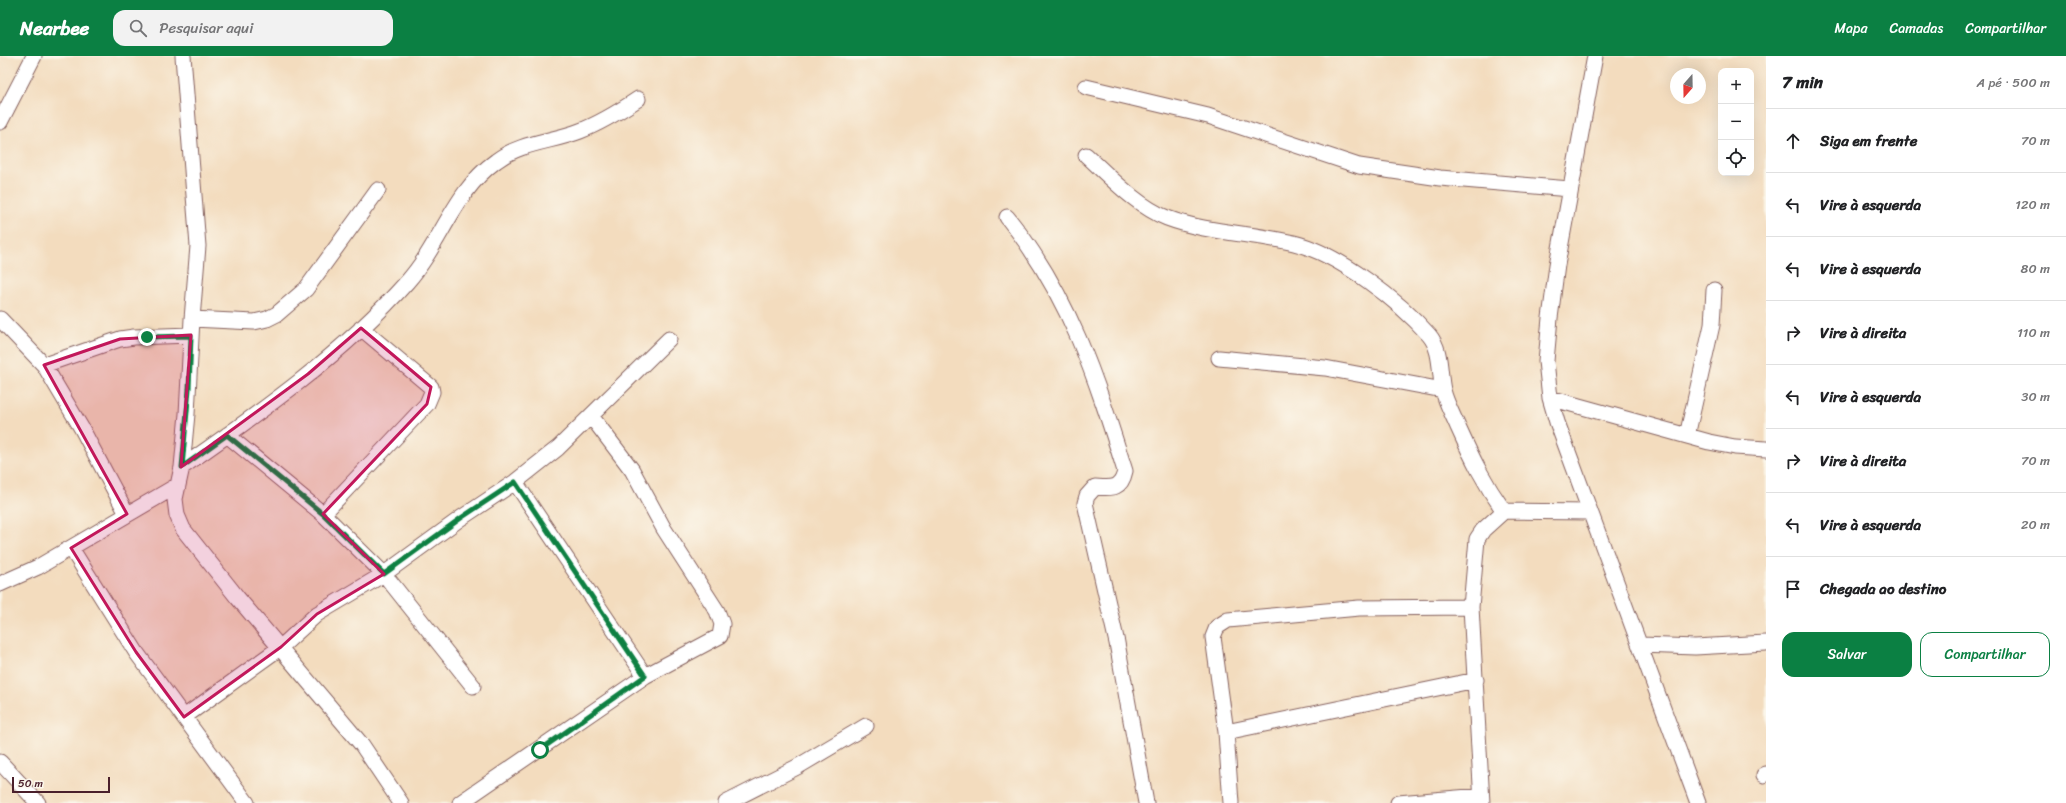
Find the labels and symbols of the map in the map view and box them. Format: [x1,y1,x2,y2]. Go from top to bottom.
north arrow [1670,68,1706,104]
route end [138,328,156,346]
route start [531,741,549,759]
scale bar [12,775,110,794]

